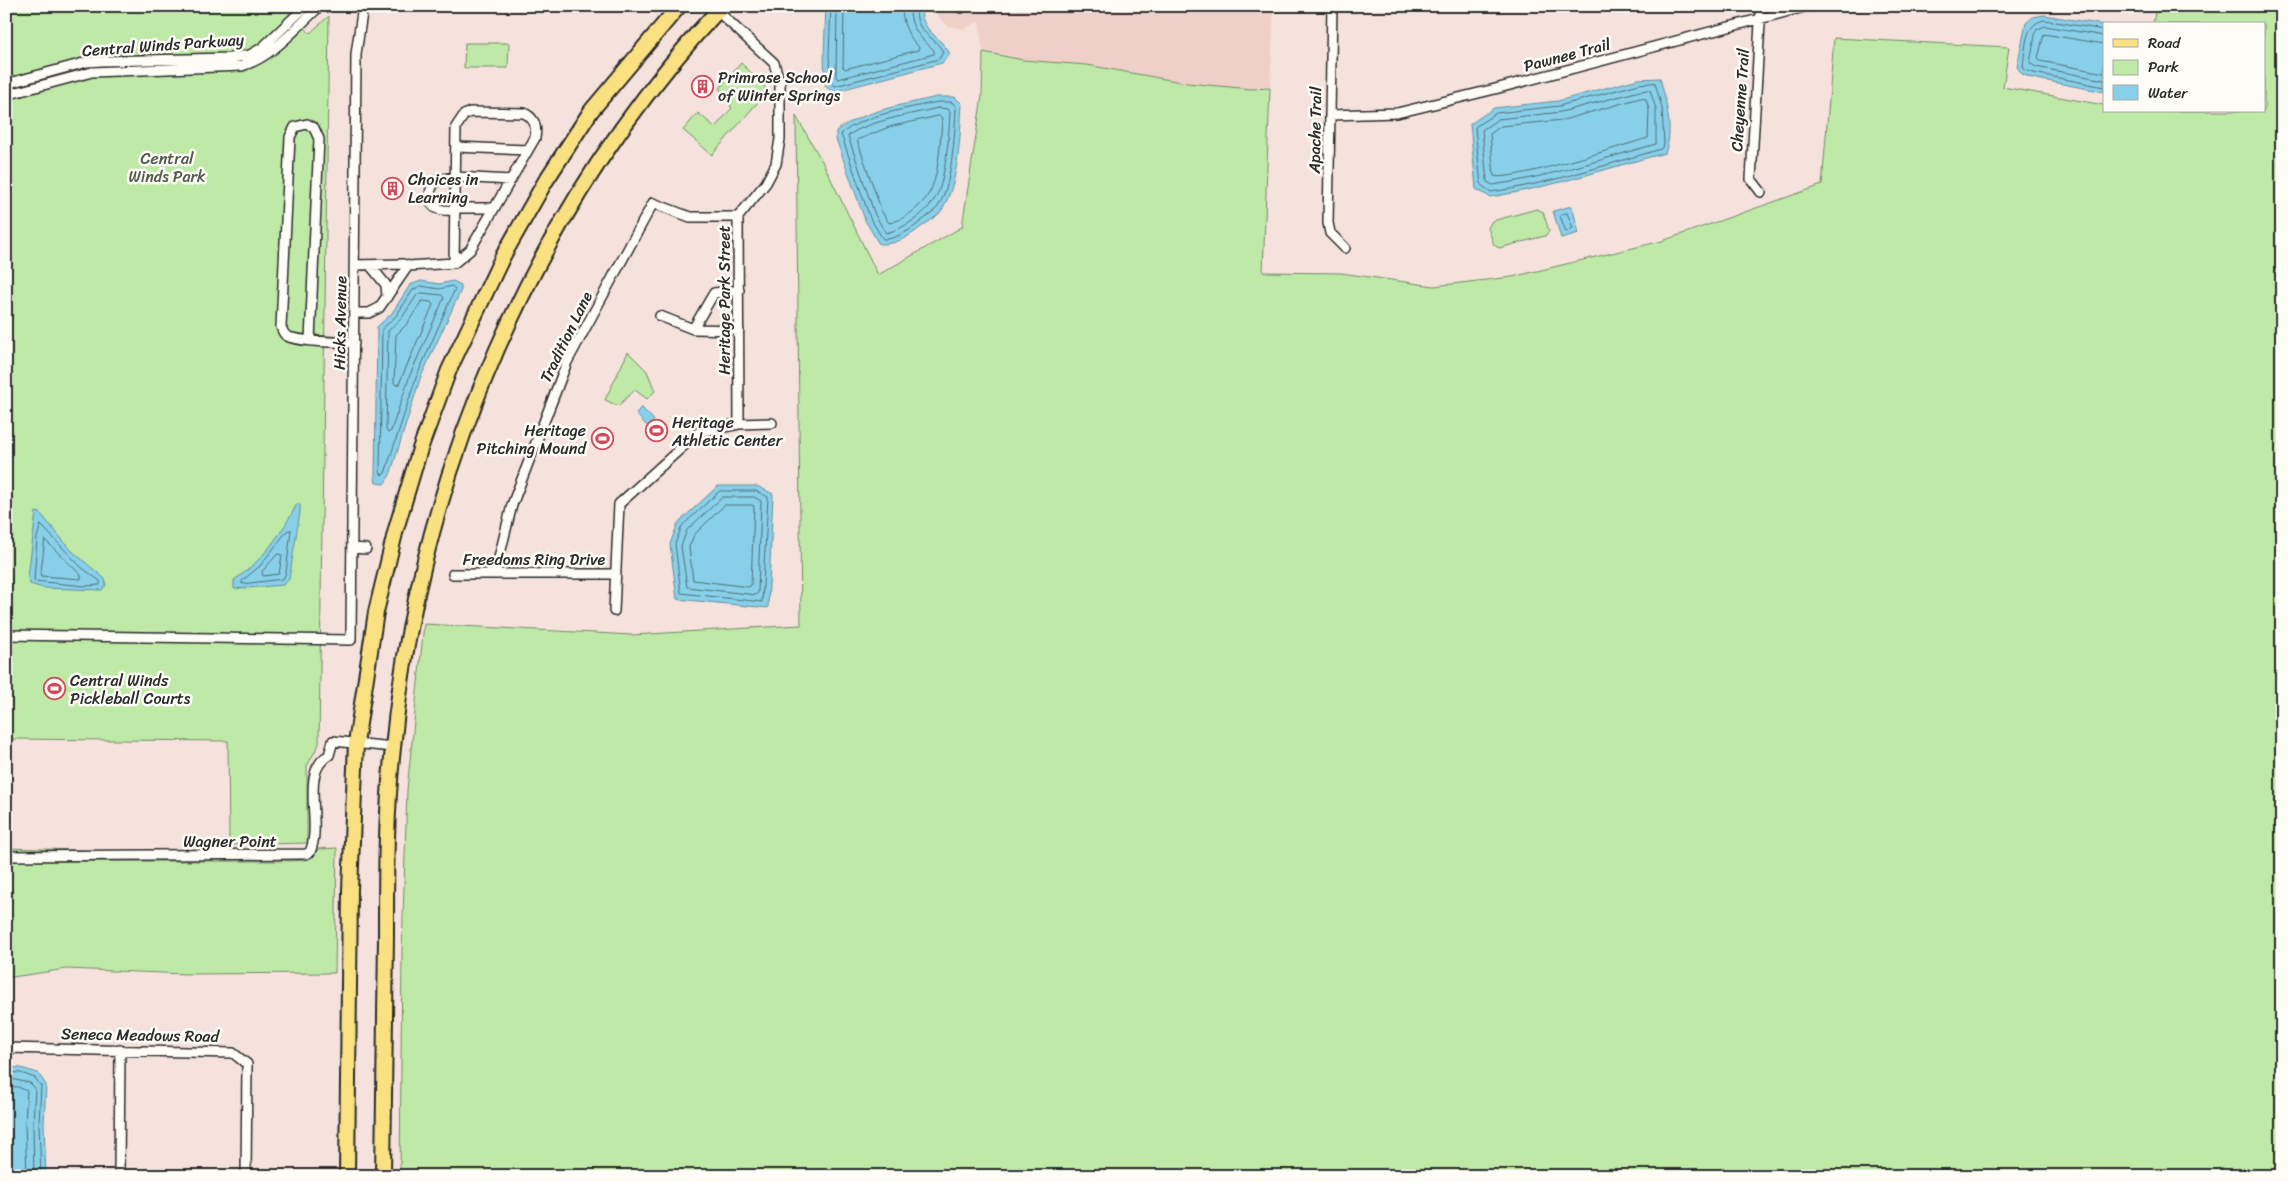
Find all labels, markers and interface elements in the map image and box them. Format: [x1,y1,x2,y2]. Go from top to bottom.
legend [2103,22,2266,112]
street label: Central Winds Parkway [81,25,246,65]
street label: Pawnee Trail [1520,29,1614,81]
text: Road [2148,30,2181,56]
street label: Cheyenne Trail [1722,47,1758,153]
text: Park [2148,54,2179,80]
place label: Primrose School of Winter Springs [718,63,841,110]
building icon: Primrose School of Winter Springs [690,74,714,98]
text: Water [2148,80,2188,106]
street label: Apache Trail [1300,86,1330,175]
park label: Central Winds Park [128,144,206,191]
place label: Choices in Learning [408,165,479,212]
building icon: Choices in Learning [380,176,404,200]
street label: Heritage Park Street [710,225,739,375]
street label: Hicks Avenue [325,275,355,370]
street label: Tradition Lane [531,286,601,388]
place label: Heritage Athletic Center [671,408,784,455]
place label: Heritage Pitching Mound [477,416,588,463]
sports icon: Heritage Athletic Center [644,419,668,443]
sports icon: Heritage Pitching Mound [590,427,614,451]
street label: Freedoms Ring Drive [463,545,606,574]
place label: Central Winds Pickleball Courts [70,666,191,713]
sports icon: Central Winds Pickleball Courts [42,677,66,701]
street label: Wagner Point [183,827,277,856]
street label: Seneca Meadows Road [61,1019,221,1051]

